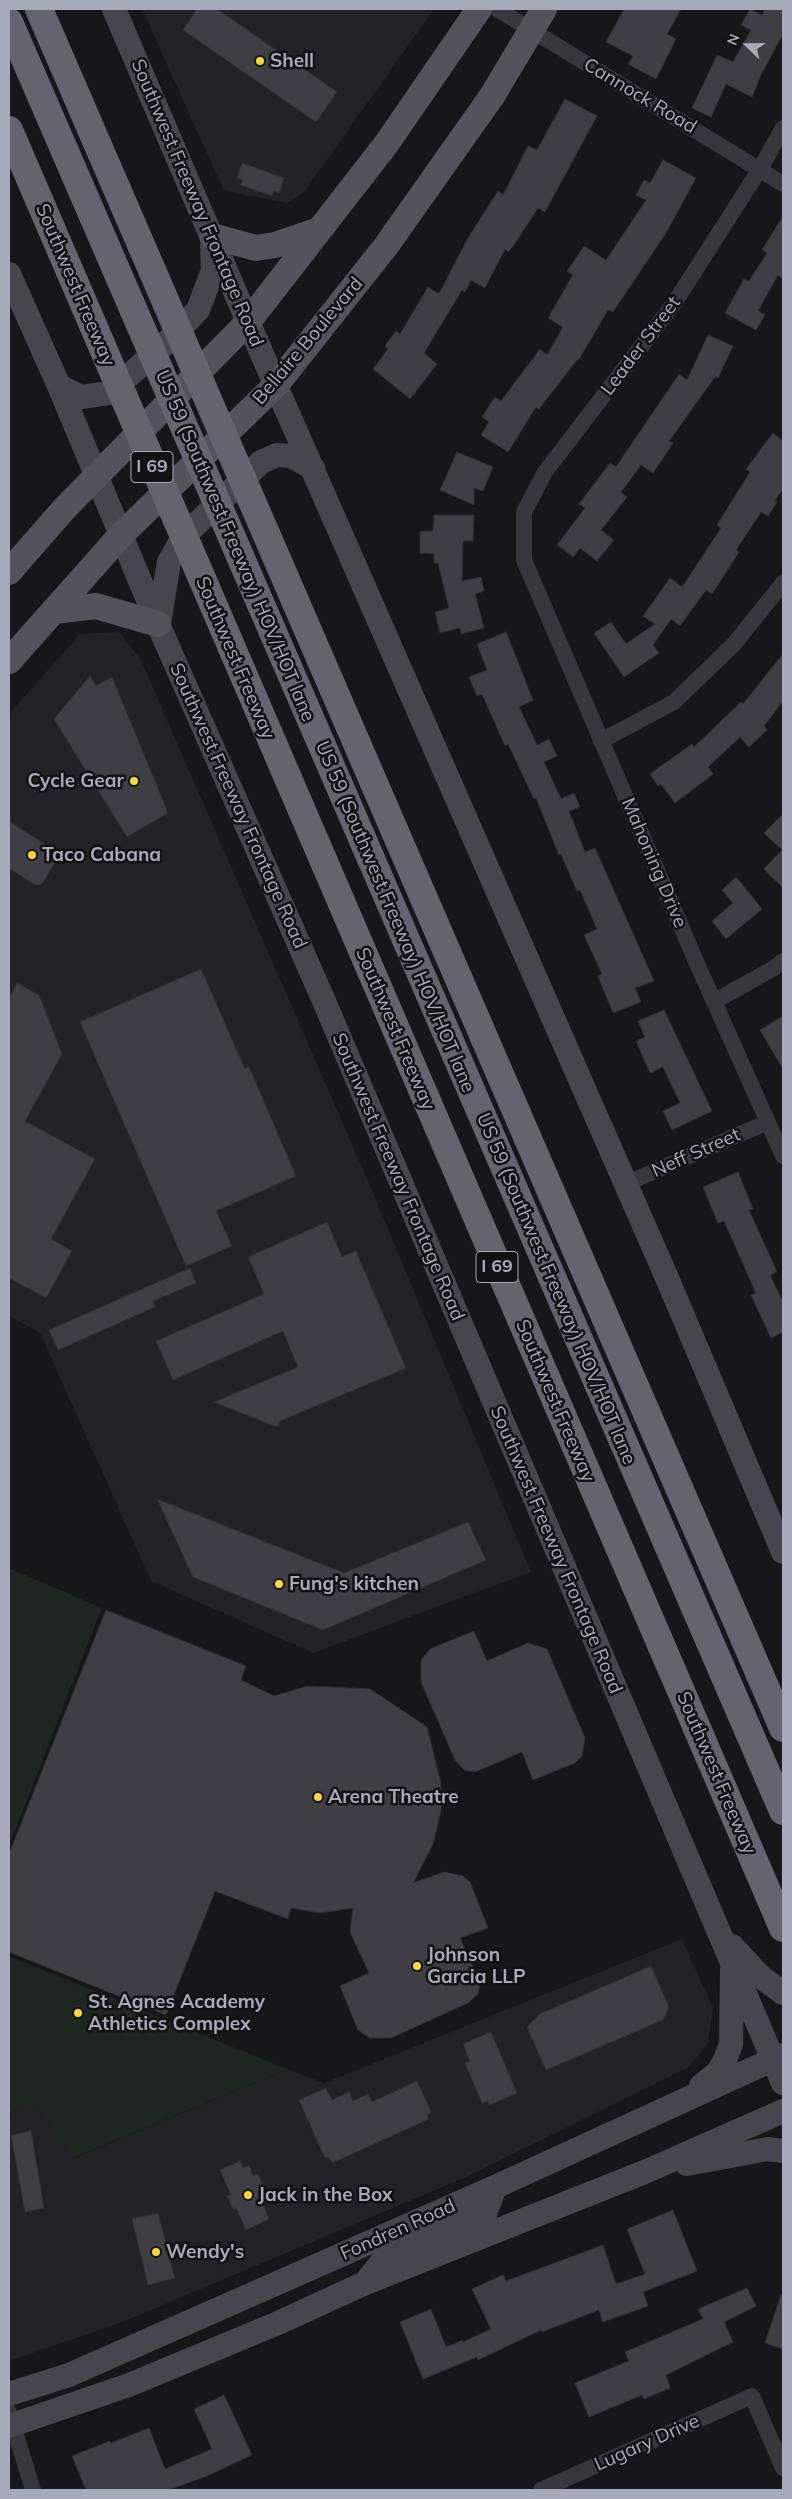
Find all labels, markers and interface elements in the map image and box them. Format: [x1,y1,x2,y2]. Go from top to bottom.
north arrow [722,20,772,70]
text: N [723,31,743,48]
place label: Shell [270,50,314,72]
street label: Cannock Road [579,53,701,139]
marker: Shell [254,55,266,67]
street label: Southwest Freeway Frontage Road [126,56,268,350]
street label: Southwest Freeway [30,200,120,370]
street label: Bellaire Boulevard [248,273,368,409]
street label: Leader Street [596,292,686,400]
street label: US 59 (Southwest Freeway) HOV/HOT lane [150,367,320,725]
road number: I 69 [131,452,173,482]
street label: Southwest Freeway [190,573,280,743]
street label: Southwest Freeway Frontage Road [165,660,311,952]
street label: US 59 (Southwest Freeway) HOV/HOT lane [310,738,480,1096]
place label: Cycle Gear [27,770,124,792]
marker: Cycle Gear [128,775,140,787]
street label: Mahoning Drive [616,795,692,931]
place label: Taco Cabana [42,844,161,866]
marker: Taco Cabana [26,849,38,861]
street label: Southwest Freeway [350,944,440,1114]
street label: Southwest Freeway Frontage Road [327,1030,469,1324]
street label: US 59 (Southwest Freeway) HOV/HOT lane [471,1110,641,1468]
street label: Neff Street [648,1123,744,1183]
road number: I 69 [476,1252,518,1282]
street label: Southwest Freeway [510,1316,600,1486]
street label: Southwest Freeway Frontage Road [485,1403,627,1697]
place label: Fung's kitchen [289,1573,419,1595]
marker: Fung's kitchen [273,1578,285,1590]
street label: Southwest Freeway [671,1688,761,1858]
place label: Arena Theatre [328,1786,459,1808]
marker: Arena Theatre [312,1791,324,1803]
place label: Johnson Garcia LLP [427,1944,526,1988]
marker: Johnson Garcia LLP [411,1960,423,1972]
place label: St. Agnes Academy Athletics Complex [88,1991,265,2035]
marker: St. Agnes Academy Athletics Complex [72,2007,84,2019]
place label: Jack in the Box [258,2184,392,2206]
marker: Jack in the Box [242,2189,254,2201]
street label: Fondren Road [337,2194,459,2266]
place label: Wendy's [166,2241,244,2263]
marker: Wendy's [150,2246,162,2258]
street label: Lugary Drive [591,2410,703,2476]

